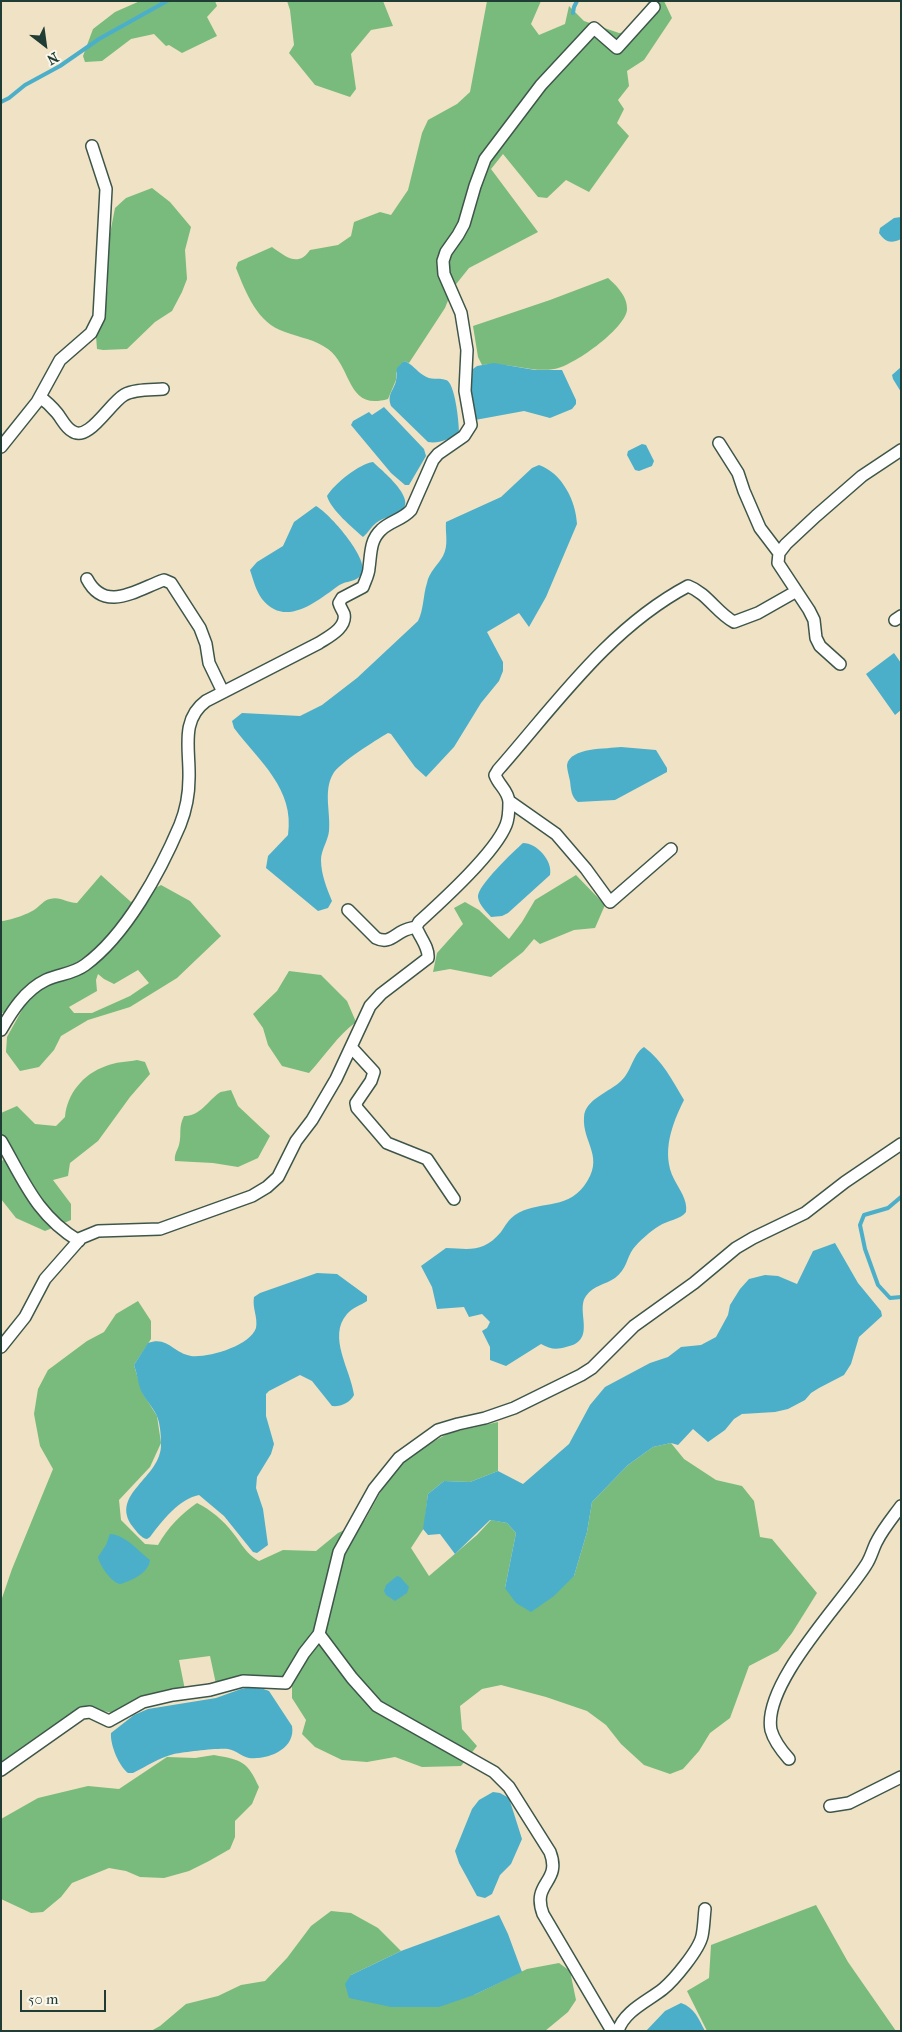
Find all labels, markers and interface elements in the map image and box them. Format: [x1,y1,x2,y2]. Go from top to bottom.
north arrow [20,20,70,70]
text: N [44,48,62,68]
scale bar [22,1980,109,2012]
text: 50 m [28,1990,58,2008]

